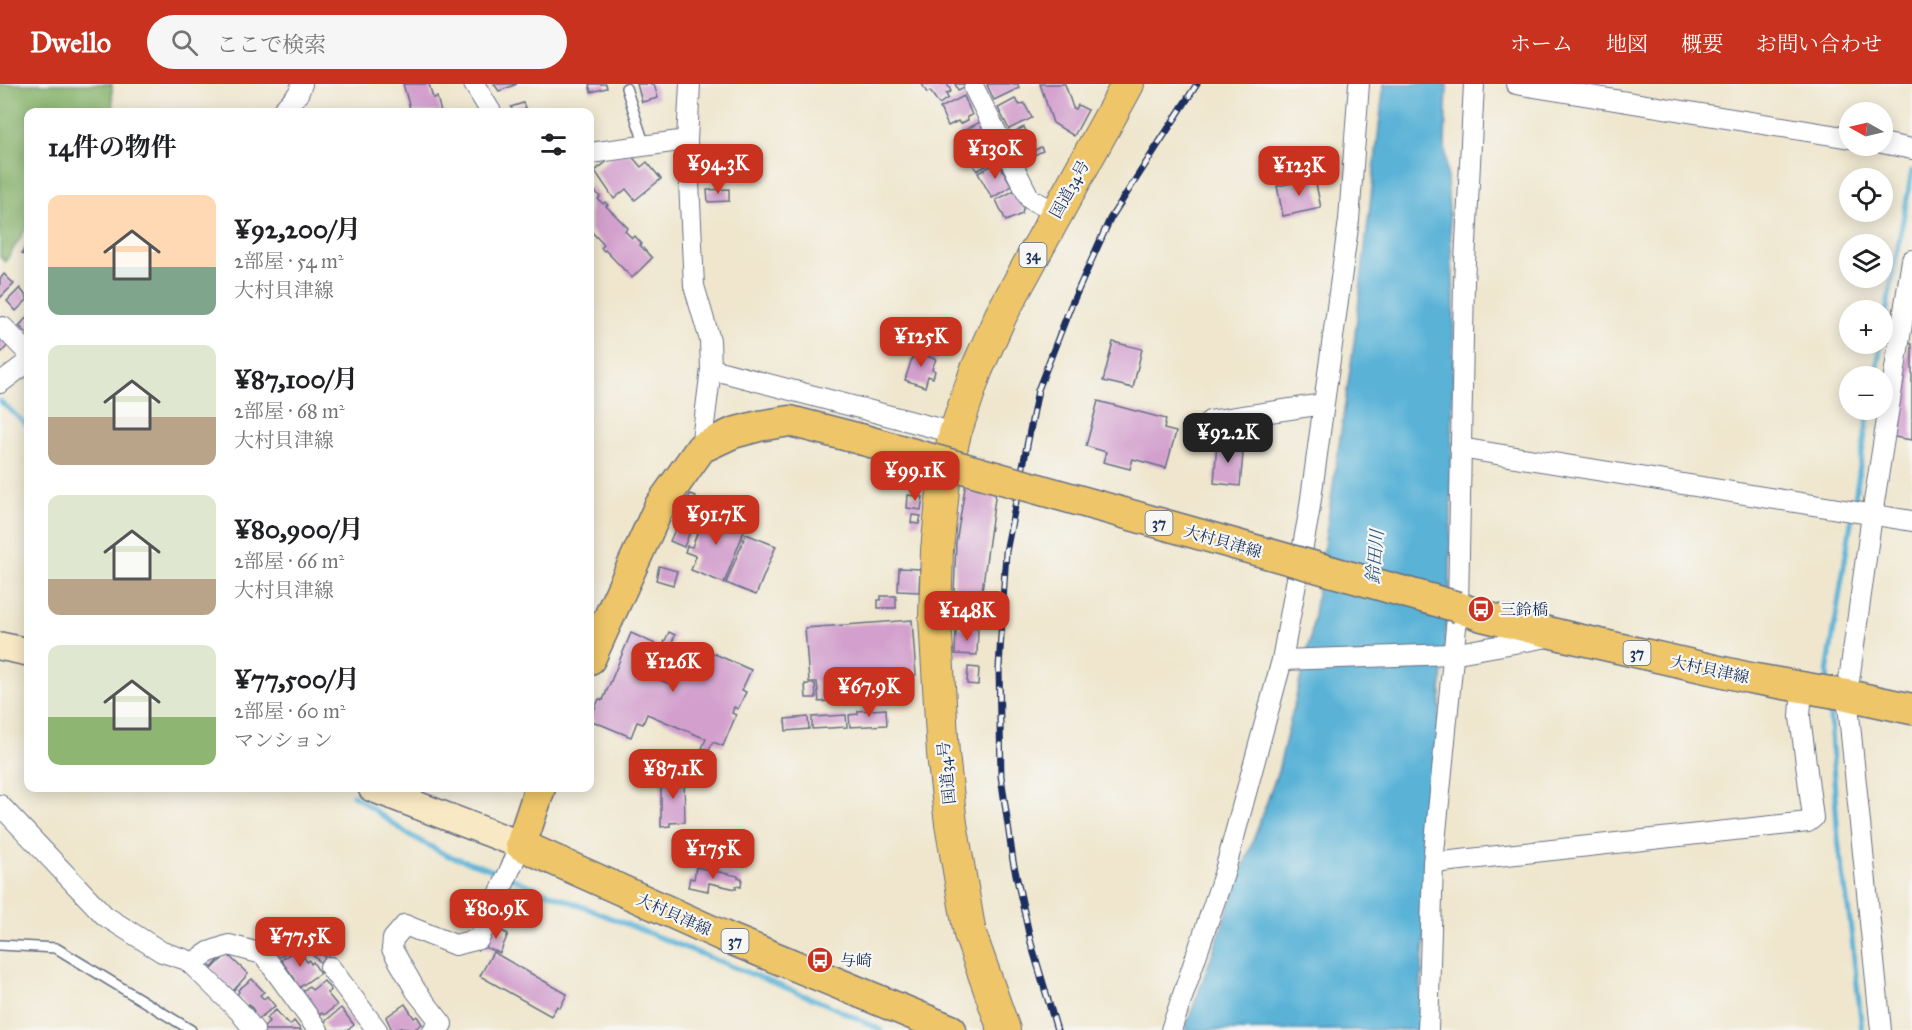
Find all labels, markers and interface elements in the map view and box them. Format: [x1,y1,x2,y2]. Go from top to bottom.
search box [147,15,567,69]
text: Dwello [30,25,111,60]
icon: search [168,26,201,59]
text: ここで検索 [216,31,326,58]
text: ホーム [1510,31,1573,57]
text: 地図 [1606,31,1648,57]
text: 概要 [1681,31,1723,57]
text: お問い合わせ [1756,31,1882,57]
north arrow [1839,102,1893,156]
map controls [1839,102,1893,420]
icon: filters [537,128,570,161]
pin: ¥130K [953,129,1037,180]
text: 14件の物件 [48,131,177,163]
text: ¥130K [968,136,1022,160]
pin: ¥94.3K [669,144,767,195]
pin: ¥123K [1257,146,1341,197]
text: ¥94.3K [687,151,749,175]
text: ¥123K [1272,153,1326,177]
street label: 国道34号 [1046,157,1093,222]
button: locate [1839,168,1893,222]
text: ¥92,200/月 [234,213,361,245]
icon: home [96,219,168,291]
button: layers [1839,234,1893,288]
road number: 34 [1020,243,1046,267]
text: 2部屋 · 54 m² [234,249,344,273]
text: 大村貝津線 [234,278,334,302]
button: + [1839,300,1893,354]
pin: ¥125K [879,317,963,368]
text: ¥125K [894,324,948,348]
text: ¥87,100/月 [234,363,359,395]
button: − [1839,366,1893,420]
icon: home [96,369,168,441]
text: 2部屋 · 68 m² [234,399,345,423]
pin: ¥92.2K [1179,413,1277,464]
text: ¥92.2K [1197,420,1259,444]
text: 大村貝津線 [234,428,334,452]
pin: ¥99.1K [866,451,964,502]
text: ¥99.1K [885,458,945,482]
pin: ¥91.7K [667,495,765,546]
text: ¥91.7K [686,502,746,526]
road number: 37 [1146,511,1172,535]
text: ¥80,900/月 [234,513,364,545]
icon: home [96,519,168,591]
street label: 大村貝津線 [1182,521,1264,562]
water label: 鈴田川 [1362,527,1388,585]
text: 2部屋 · 66 m² [234,549,344,573]
text: 大村貝津線 [234,578,334,602]
pin: ¥148K [925,591,1009,642]
bus stop icon: 三鈴橋 [1466,594,1496,624]
text: ¥148K [938,598,996,622]
place label: 三鈴橋 [1500,600,1548,619]
road number: 37 [1624,641,1650,665]
pin: ¥126K [631,642,715,693]
text: ¥126K [645,649,701,673]
street label: 大村貝津線 [1669,652,1751,687]
text: ¥77,500/月 [234,663,360,695]
pin: ¥67.9K [820,667,918,718]
icon: home [96,669,168,741]
text: ¥67.9K [838,674,900,698]
text: 2部屋 · 60 m² [234,699,346,723]
text: マンション [234,728,333,752]
street label: 国道34号 [934,740,959,805]
pin: ¥87.1K [624,749,722,800]
text: ¥87.1K [643,756,703,780]
pin: ¥175K [671,829,755,880]
text: ¥175K [685,836,741,860]
pin: ¥80.9K [447,889,545,940]
street label: 大村貝津線 [633,890,714,939]
text: ¥80.9K [464,896,528,920]
pin: ¥77.5K [251,917,349,968]
text: ¥77.5K [269,924,331,948]
road number: 37 [722,929,748,953]
bus stop icon: 与崎 [805,945,835,975]
place label: 与崎 [840,951,872,970]

